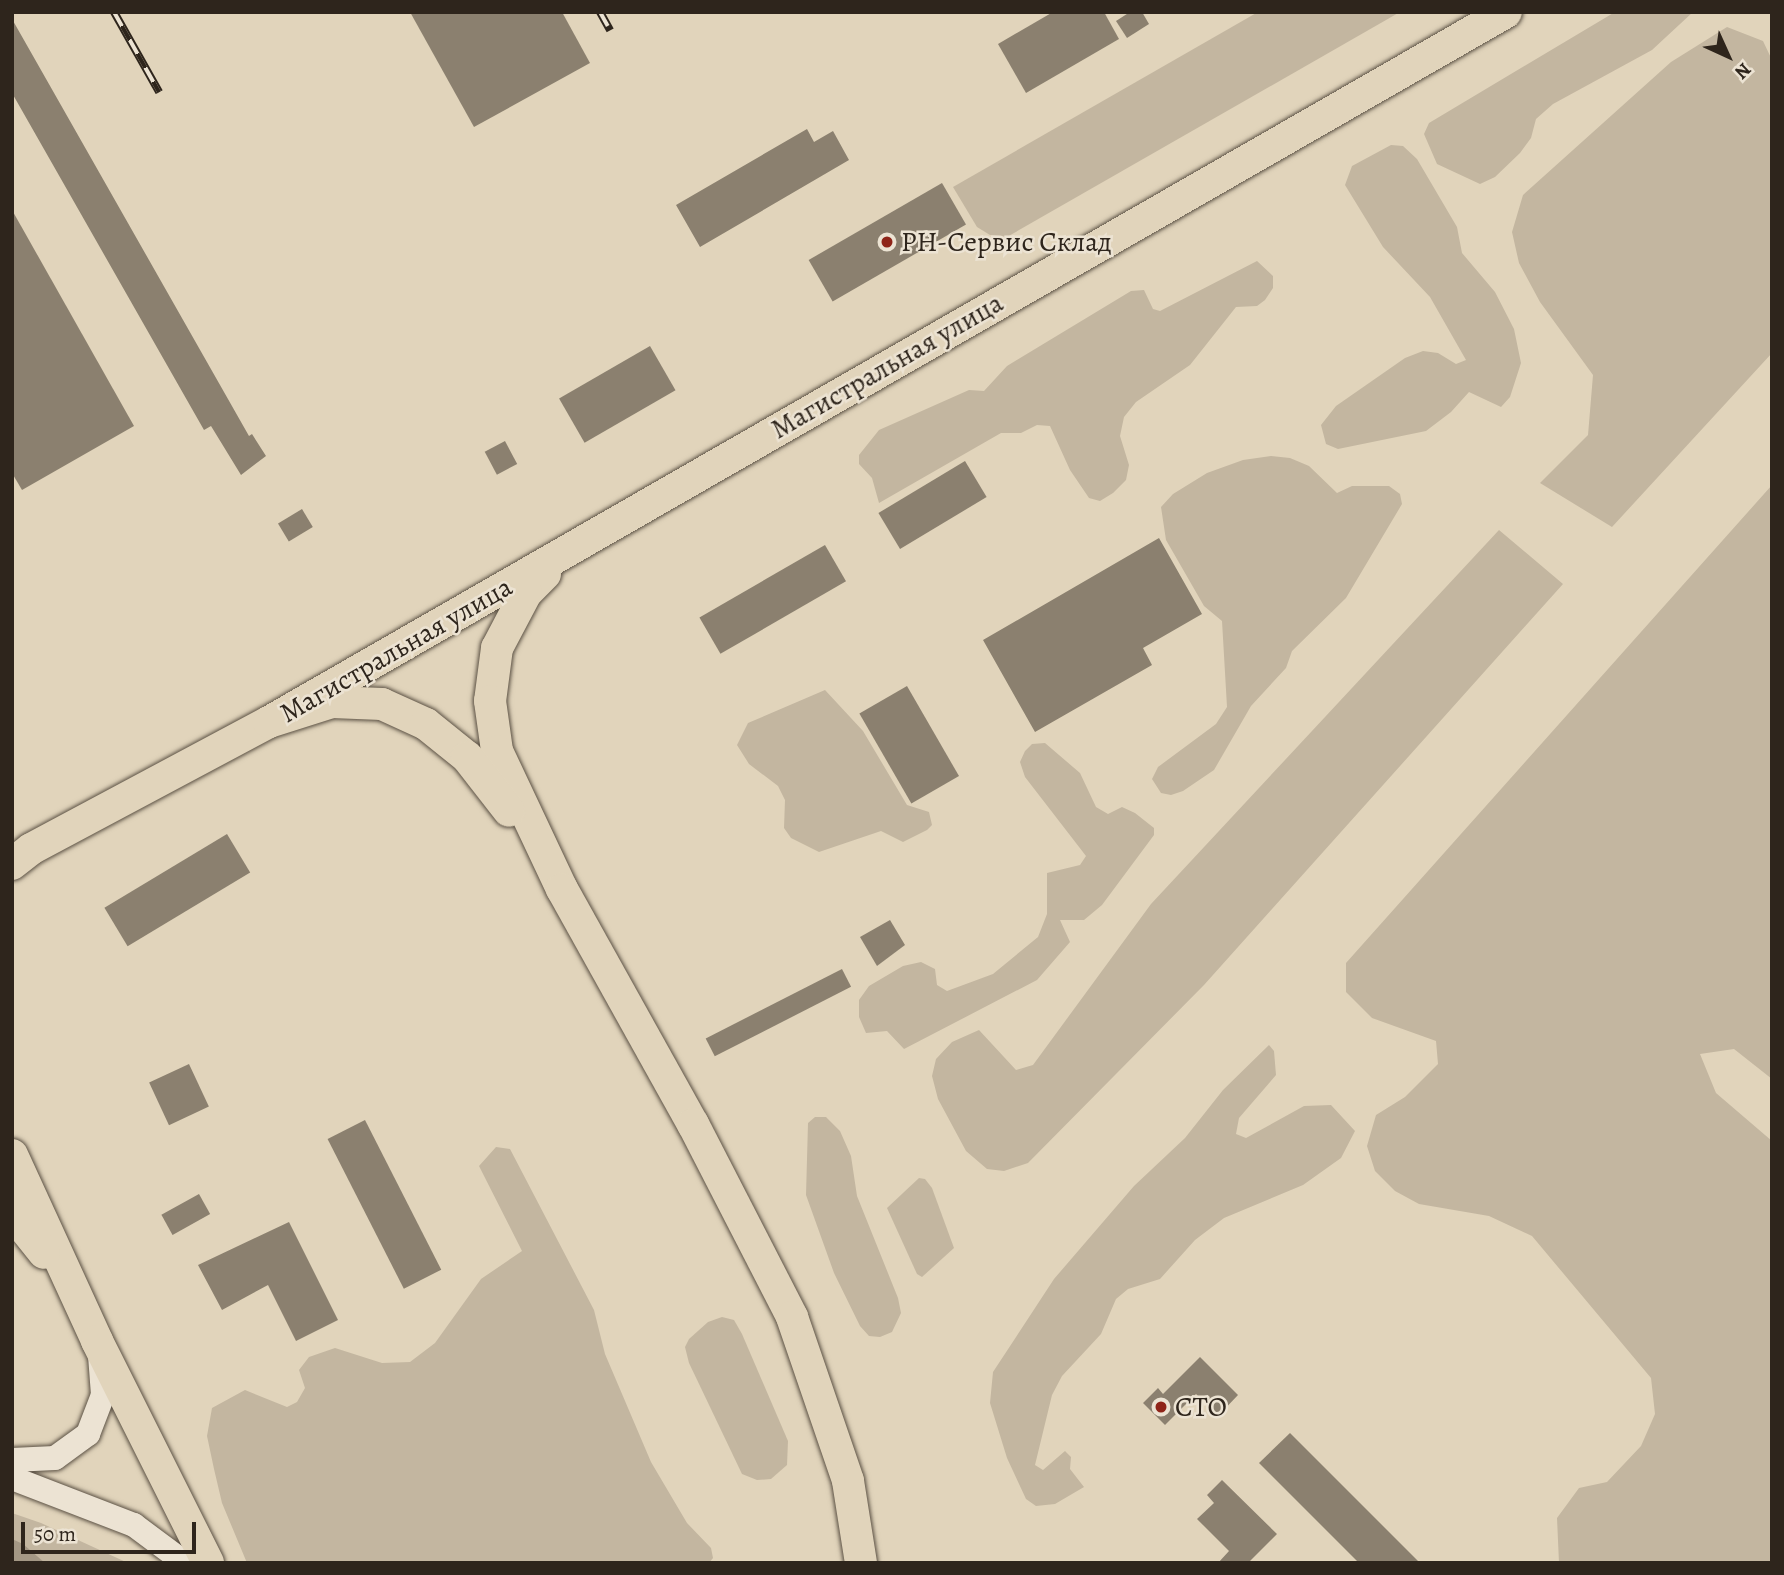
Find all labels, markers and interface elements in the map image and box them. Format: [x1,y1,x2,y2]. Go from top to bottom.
north arrow [1693,21,1763,91]
text: N [1729,57,1757,85]
place label: РН-Сервис Cклад [901,225,1112,259]
marker: РН-Сервис Cклад [879,234,895,250]
street label: Магистральная улица [765,286,1009,446]
street label: Магистральная улица [274,570,518,730]
place label: СТО [1175,1390,1227,1424]
marker: СТО [1153,1399,1169,1415]
scale bar [24,1508,200,1552]
text: 50 m [34,1520,76,1548]

